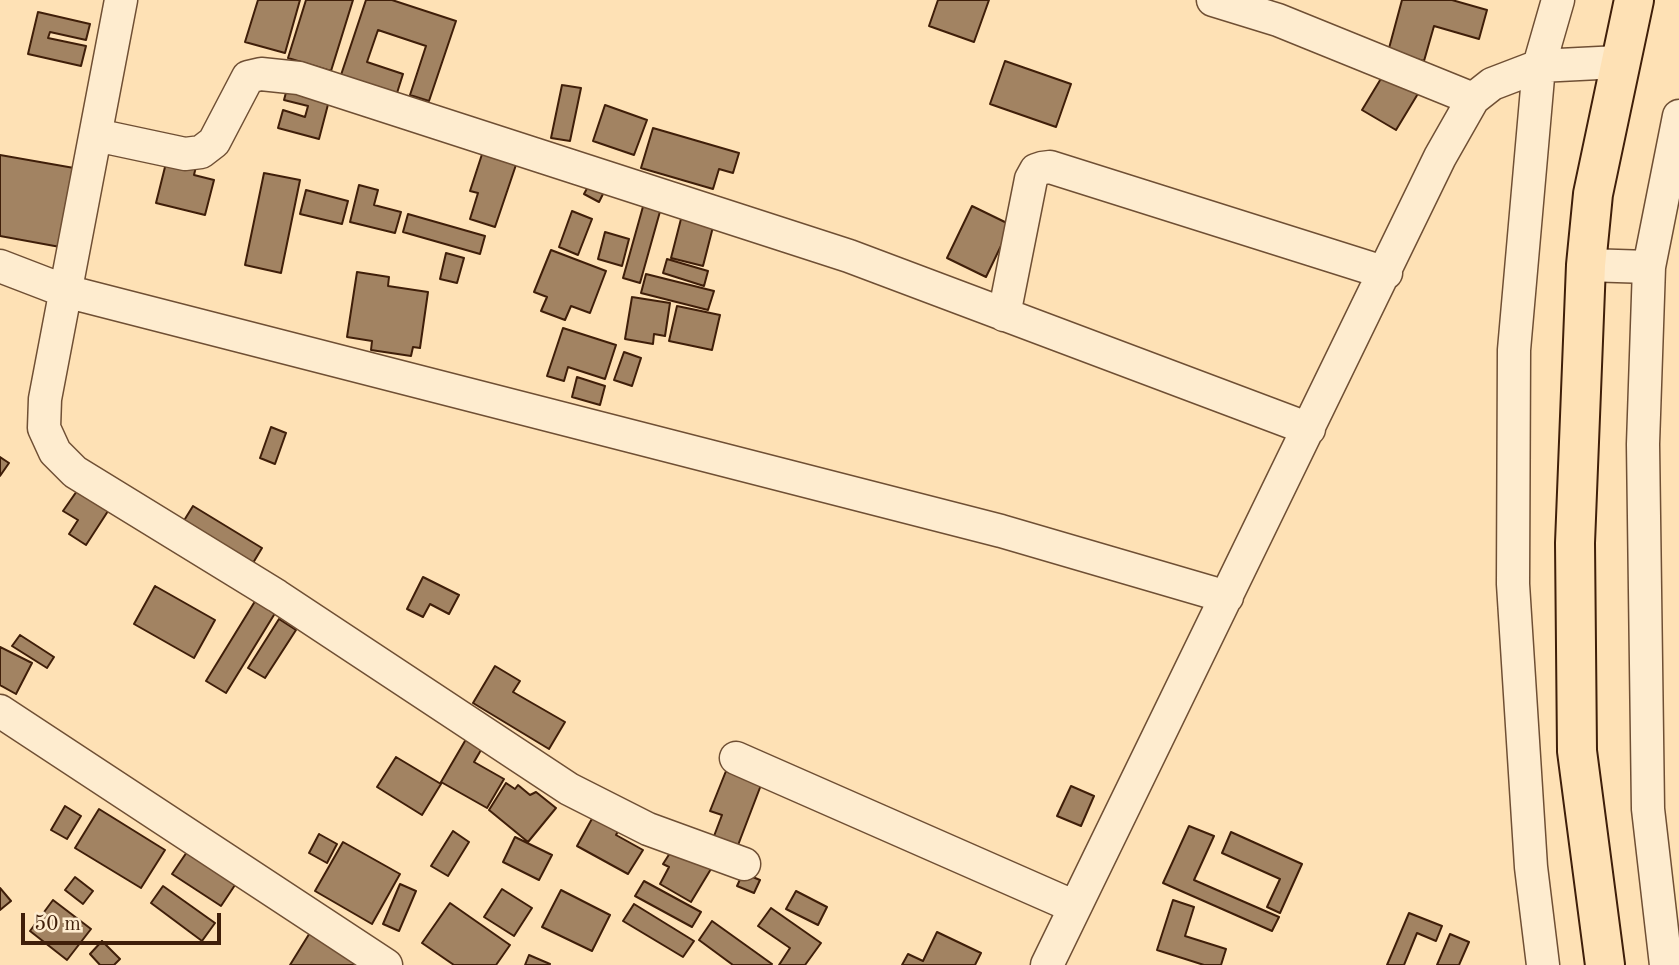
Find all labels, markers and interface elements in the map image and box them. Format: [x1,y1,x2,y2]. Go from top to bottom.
scale bar [24,898,224,942]
text: 50 m [34,914,81,935]

